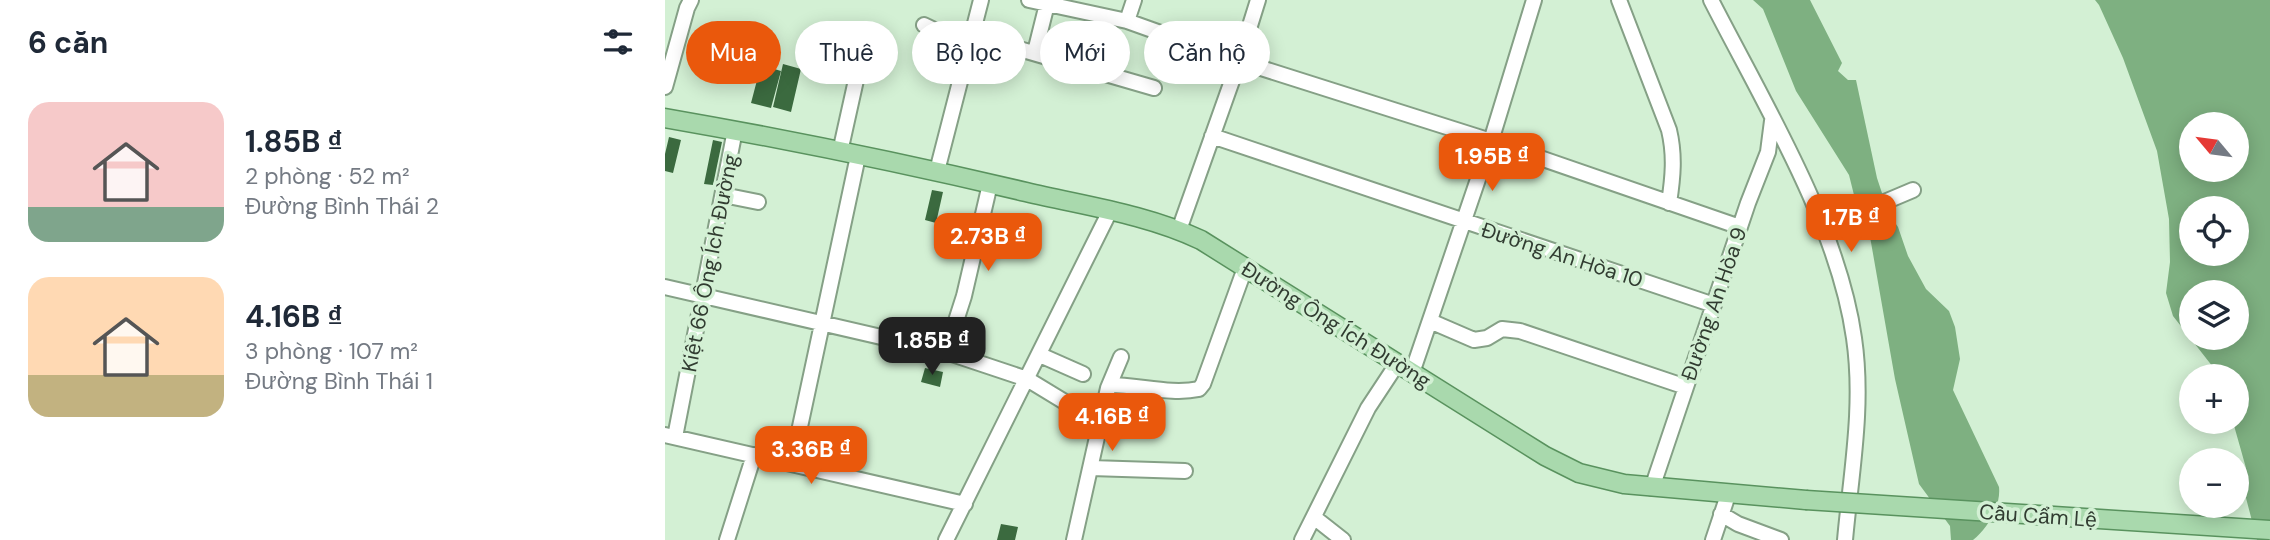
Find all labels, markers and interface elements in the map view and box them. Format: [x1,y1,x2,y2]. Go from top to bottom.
chip: Mua [686,21,781,84]
chip: Thuê [795,21,898,84]
chip: Bộ lọc [912,21,1026,84]
chip: Mới [1040,21,1130,84]
chip: Căn hộ [1144,21,1270,84]
text: 6 căn [28,23,108,62]
icon: filters [599,23,637,61]
north arrow [2179,112,2249,182]
map controls [2179,112,2249,518]
text: 1.85B ₫ [245,122,343,161]
icon: home [84,130,168,214]
pin: 1.95B ₫ [1427,134,1557,193]
text: 1.95B ₫ [1455,141,1529,171]
street label: Kiệt 66 Ông Ích Đường [675,151,745,374]
text: 2 phòng · 52 m² [245,161,410,191]
text: Đường Bình Thái 2 [245,191,439,221]
pin: 1.7B ₫ [1794,194,1908,254]
button: locate [2179,196,2249,266]
text: 1.7B ₫ [1822,202,1880,232]
pin: 2.73B ₫ [923,214,1053,273]
street label: Đường An Hòa 10 [1478,216,1646,294]
text: 2.73B ₫ [950,221,1026,251]
street label: Đường An Hòa 9 [1675,224,1753,384]
street label: Đường Ông Ích Đường [1236,255,1436,395]
button: layers [2179,280,2249,350]
text: 4.16B ₫ [245,297,343,336]
icon: home [84,305,168,389]
pin: 1.85B ₫ [867,318,997,377]
text: 1.85B ₫ [895,325,969,355]
text: 3 phòng · 107 m² [245,336,418,366]
button: + [2179,364,2249,434]
text: Đường Bình Thái 1 [245,366,433,396]
pin: 4.16B ₫ [1047,393,1177,453]
text: 4.16B ₫ [1075,401,1149,431]
pin: 3.36B ₫ [746,426,876,486]
text: 3.36B ₫ [771,434,851,464]
button: − [2179,448,2249,518]
street label: Cầu Cẩm Lệ [1978,498,2098,534]

